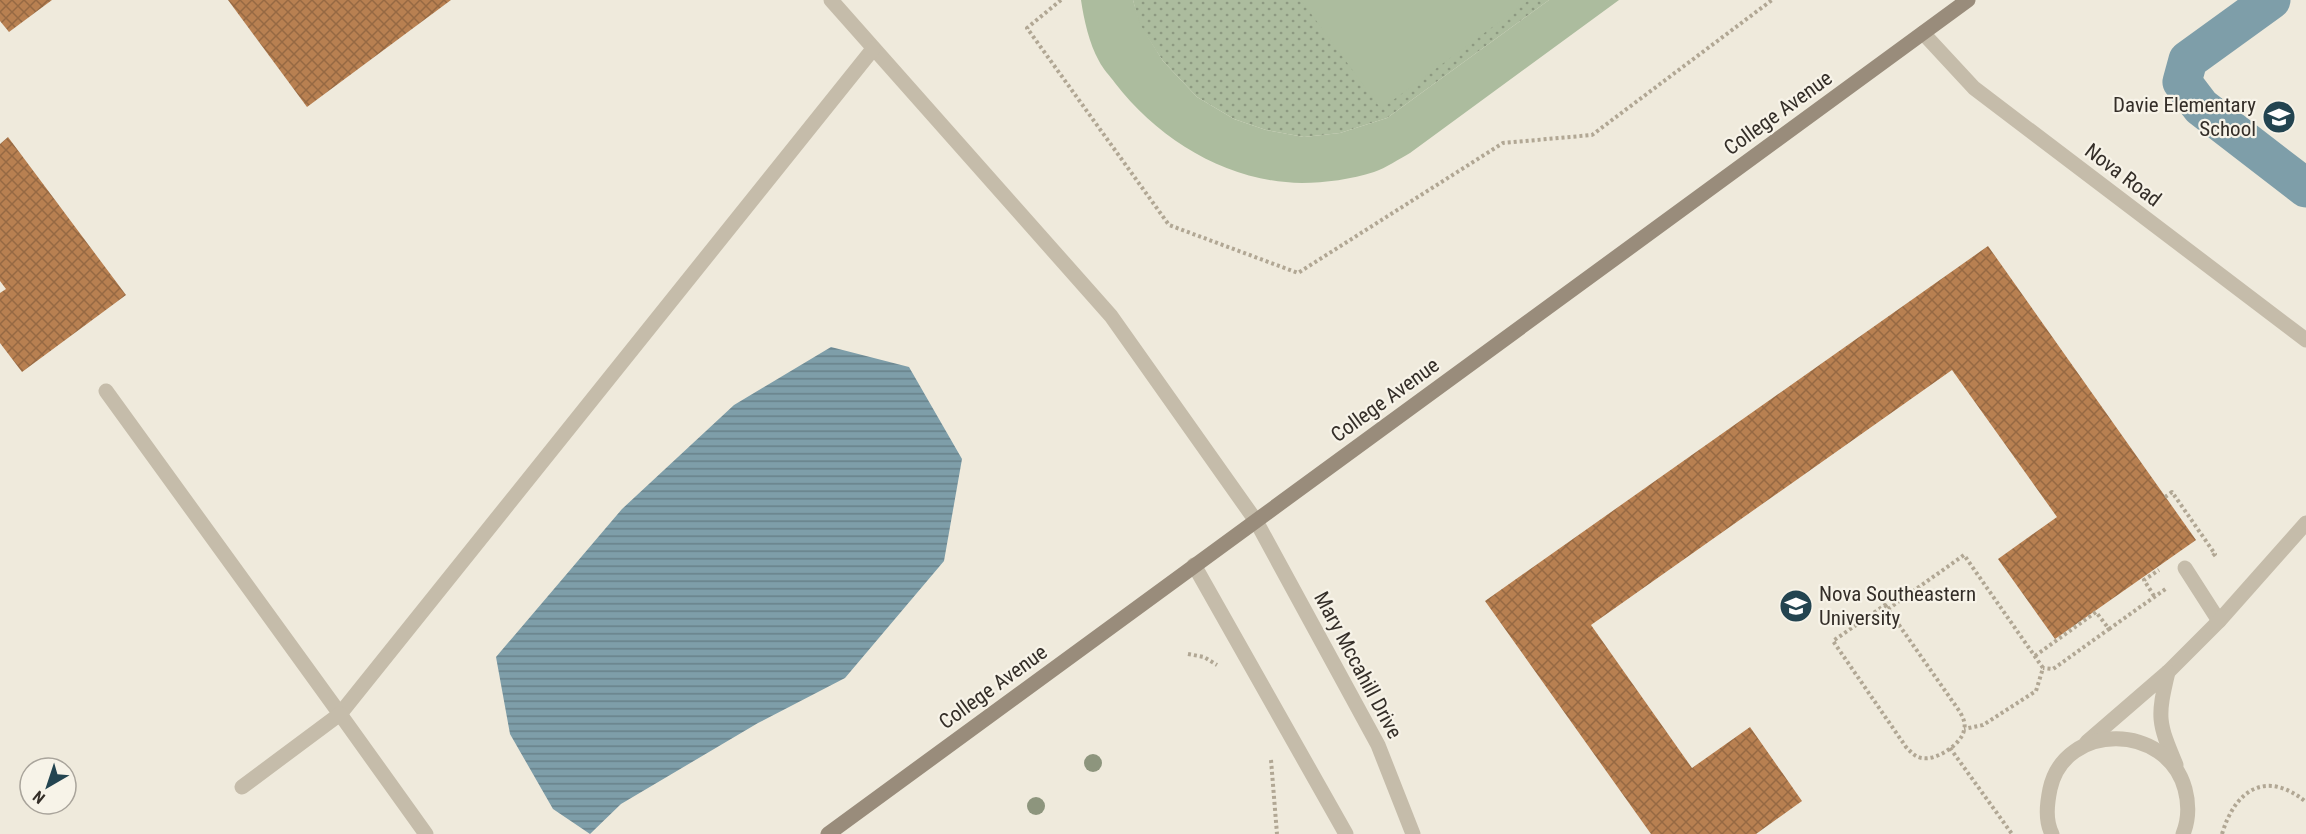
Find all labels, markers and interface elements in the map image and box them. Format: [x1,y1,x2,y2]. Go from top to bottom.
street label: College Avenue [1719,66,1837,160]
place label: Davie Elementary School [2113,93,2256,141]
school or university icon: Davie Elementary School [2261,99,2297,135]
street label: Nova Road [2080,139,2166,211]
street label: College Avenue [1326,353,1444,447]
place label: Nova Southeastern University [1819,582,1976,630]
street label: Mary Mccahill Drive [1309,588,1407,743]
school or university icon: Nova Southeastern University [1778,588,1814,624]
street label: College Avenue [934,640,1052,734]
north arrow [18,756,78,816]
text: N [29,787,49,808]

